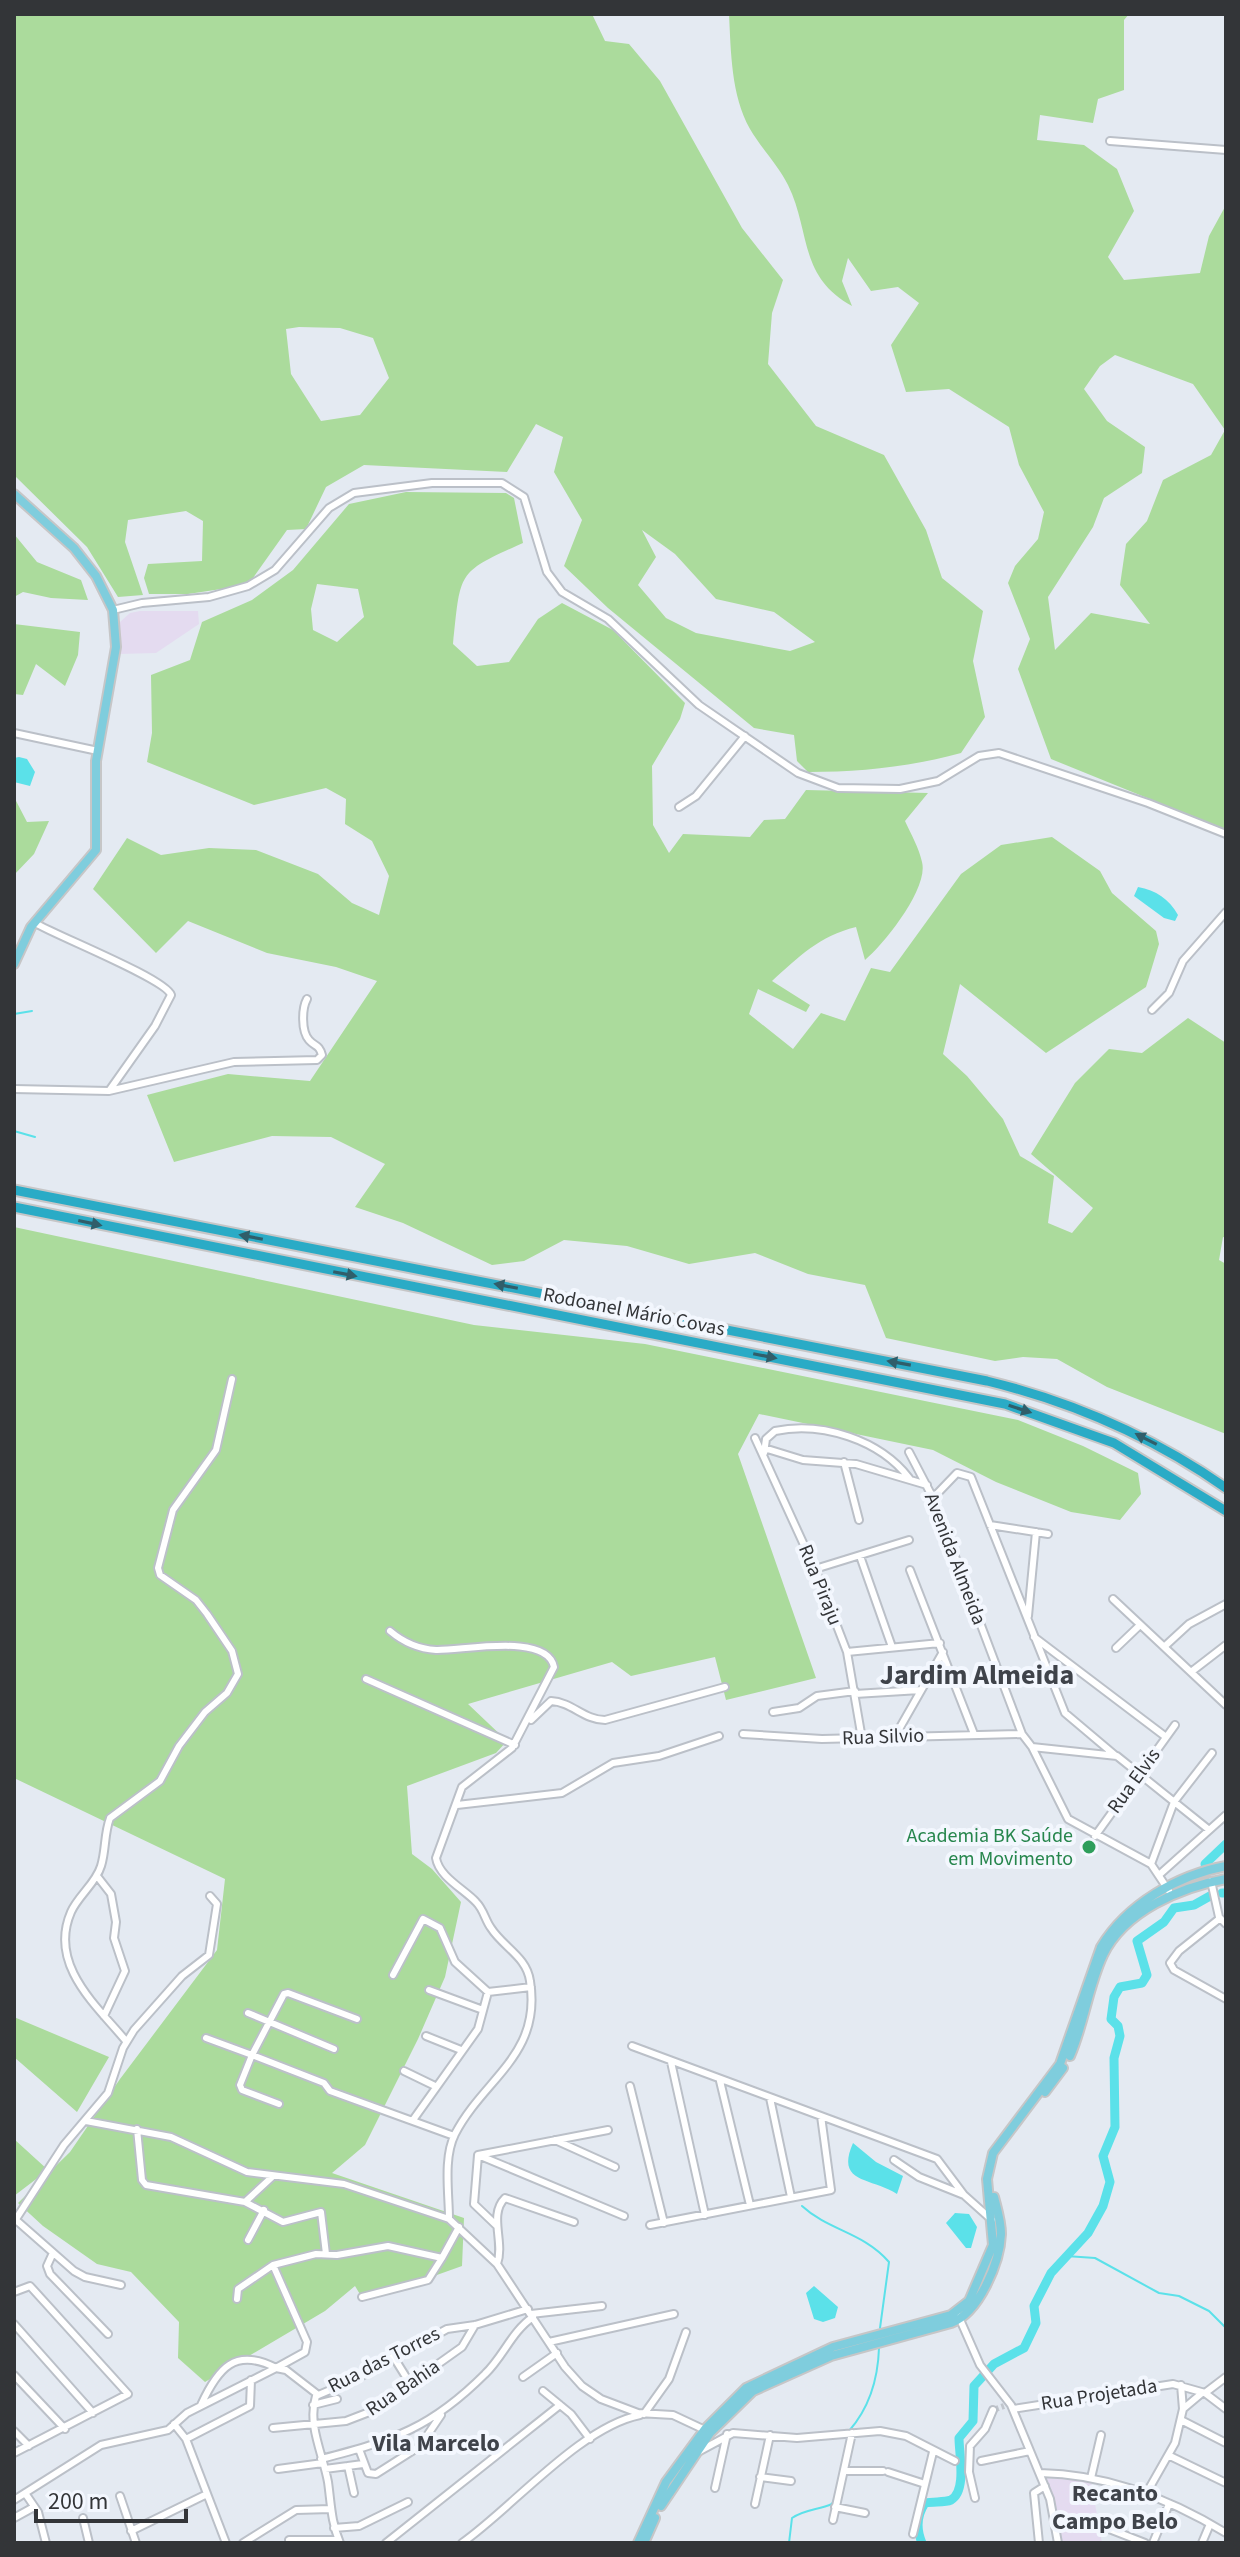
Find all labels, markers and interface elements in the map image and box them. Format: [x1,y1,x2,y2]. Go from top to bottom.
one-way arrow [78,1217,103,1230]
one-way arrow [238,1231,263,1243]
one-way arrow [333,1268,358,1281]
one-way arrow [494,1280,519,1292]
street label: Rodoanel Mário Covas [541,1281,727,1343]
one-way arrow [753,1351,778,1363]
one-way arrow [886,1356,911,1368]
one-way arrow [1008,1403,1032,1415]
one-way arrow [1135,1433,1158,1446]
street label: Avenida Almeida [917,1489,993,1629]
street label: Rua Piraju [791,1540,849,1630]
district label: Jardim Almeida [880,1655,1074,1695]
street label: Rua Silvio [841,1722,925,1752]
street label: Rua Elvis [1101,1743,1167,1819]
place label: Academia BK Saúde em Movimento [907,1822,1073,1873]
marker: Academia BK Saúde em Movimento [1080,1838,1098,1856]
street label: Rua das Torres [323,2320,445,2400]
street label: Rua Bahia [360,2353,446,2423]
street label: Rua Projetada [1039,2372,1159,2418]
district label: Vila Marcelo [371,2426,500,2461]
scale bar [36,2473,186,2523]
district label: Recanto Campo Belo [1052,2476,1178,2539]
text: 200 m [48,2484,108,2519]

